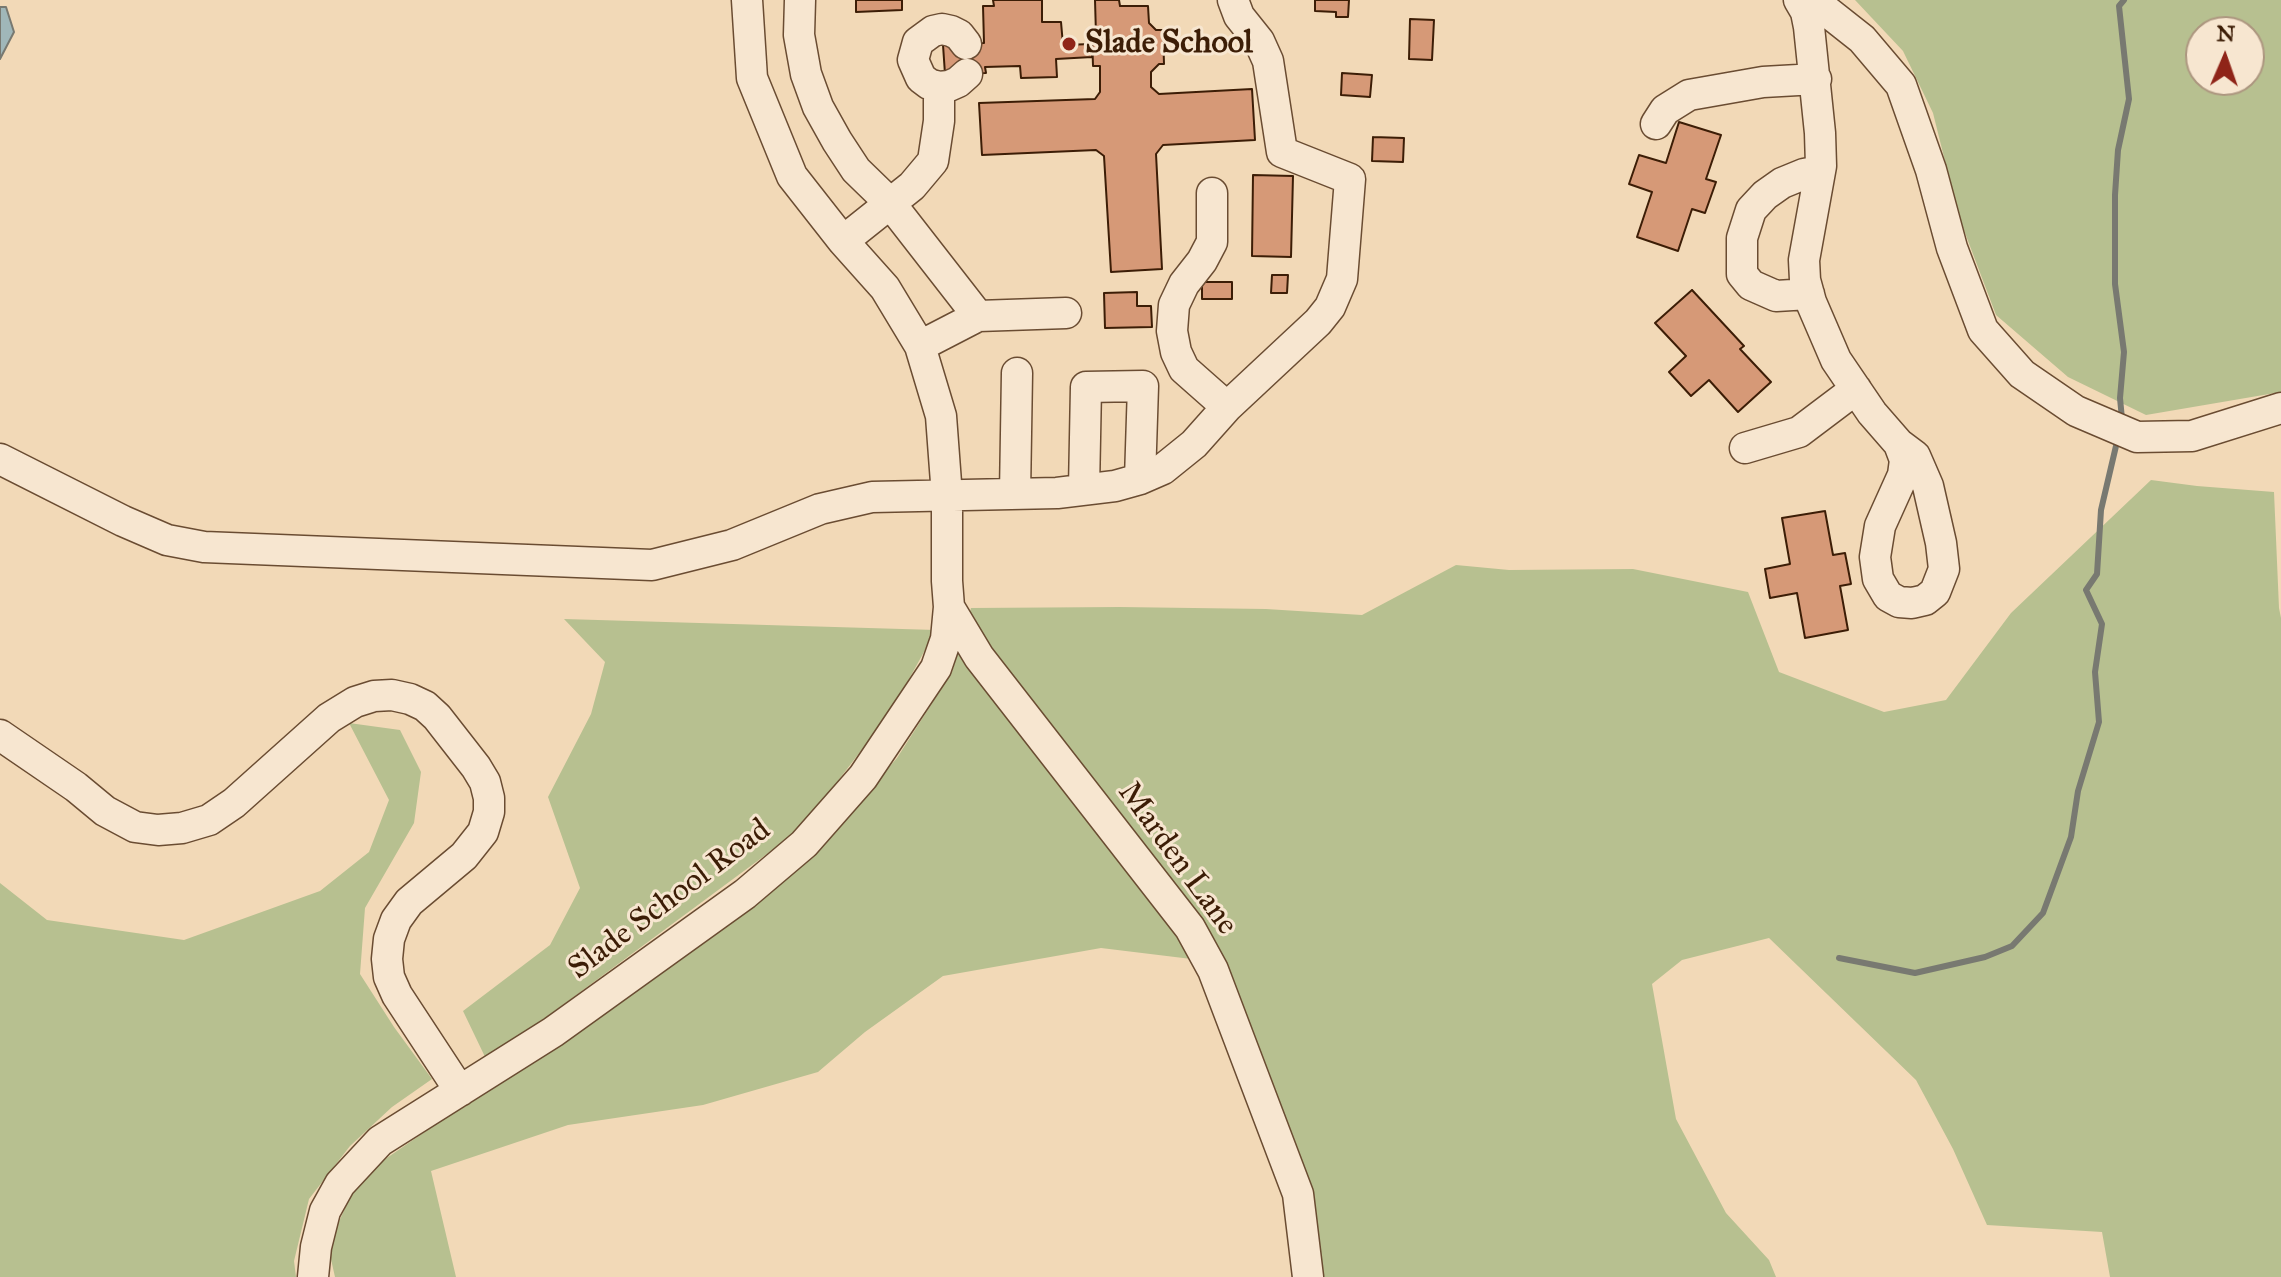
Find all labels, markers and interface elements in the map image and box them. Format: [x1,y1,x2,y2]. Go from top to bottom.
north arrow [2185,16,2265,96]
text: N [2216,20,2236,47]
place label: Slade School [1085,25,1253,63]
marker: Slade School [1060,35,1078,53]
street label: Marden Lane [1109,775,1245,943]
street label: Slade School Road [562,812,778,988]

